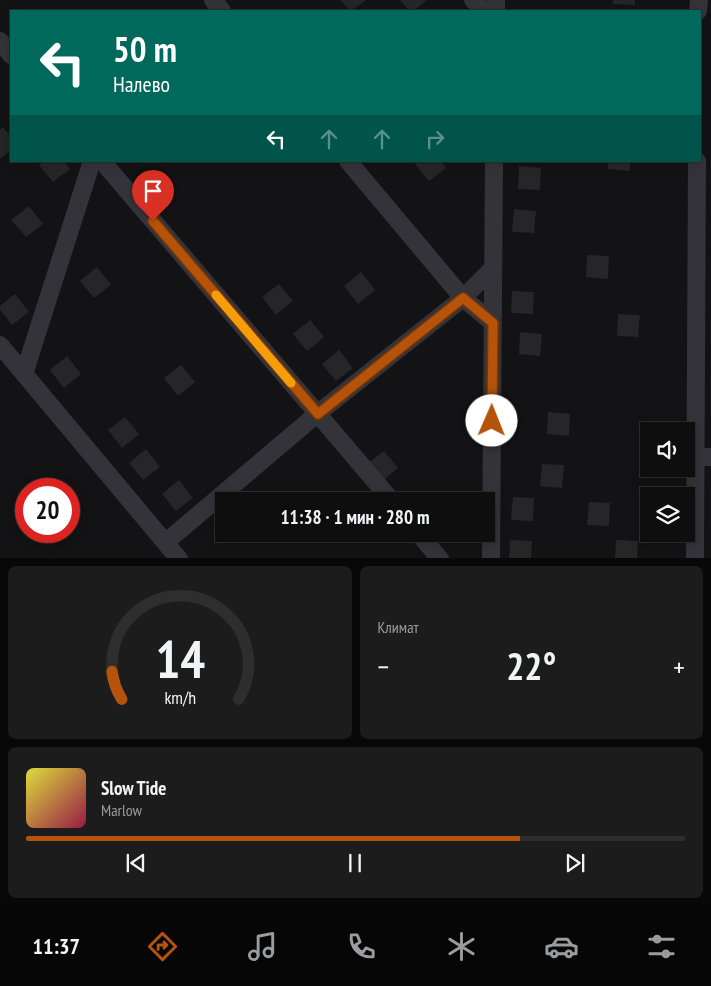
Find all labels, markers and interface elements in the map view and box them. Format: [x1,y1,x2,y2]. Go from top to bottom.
text: 50 m [113,26,177,72]
icon: left [30,30,95,95]
text: Налево [113,70,170,98]
icon: left [262,125,290,153]
icon: ahead [315,125,343,153]
icon: ahead [368,125,396,153]
icon: right [421,125,449,153]
pin [132,170,174,221]
icon: arrive [139,177,167,205]
position arrow [465,394,517,446]
map controls [640,422,695,542]
button: sound [640,422,695,477]
speed limit sign: 20 [15,478,80,543]
button: layers [640,487,695,542]
text: 11:38 · 1 мин · 280 m [281,505,429,529]
text: Климат [378,617,419,637]
text: 14 [155,625,205,692]
text: 22° [506,641,556,690]
text: − [378,648,389,685]
text: + [673,648,685,685]
text: km/h [164,686,196,709]
text: Slow Tide [101,776,166,800]
text: Marlow [101,800,142,820]
icon: previous [122,849,150,877]
icon: pause [341,849,369,877]
icon: next [561,849,589,877]
icon: directions [145,929,180,964]
icon: music [245,929,280,964]
icon: phone [344,929,379,964]
icon: climate [444,929,479,964]
icon: car [544,929,579,964]
icon: filters [644,929,679,964]
text: 11:37 [32,932,80,960]

